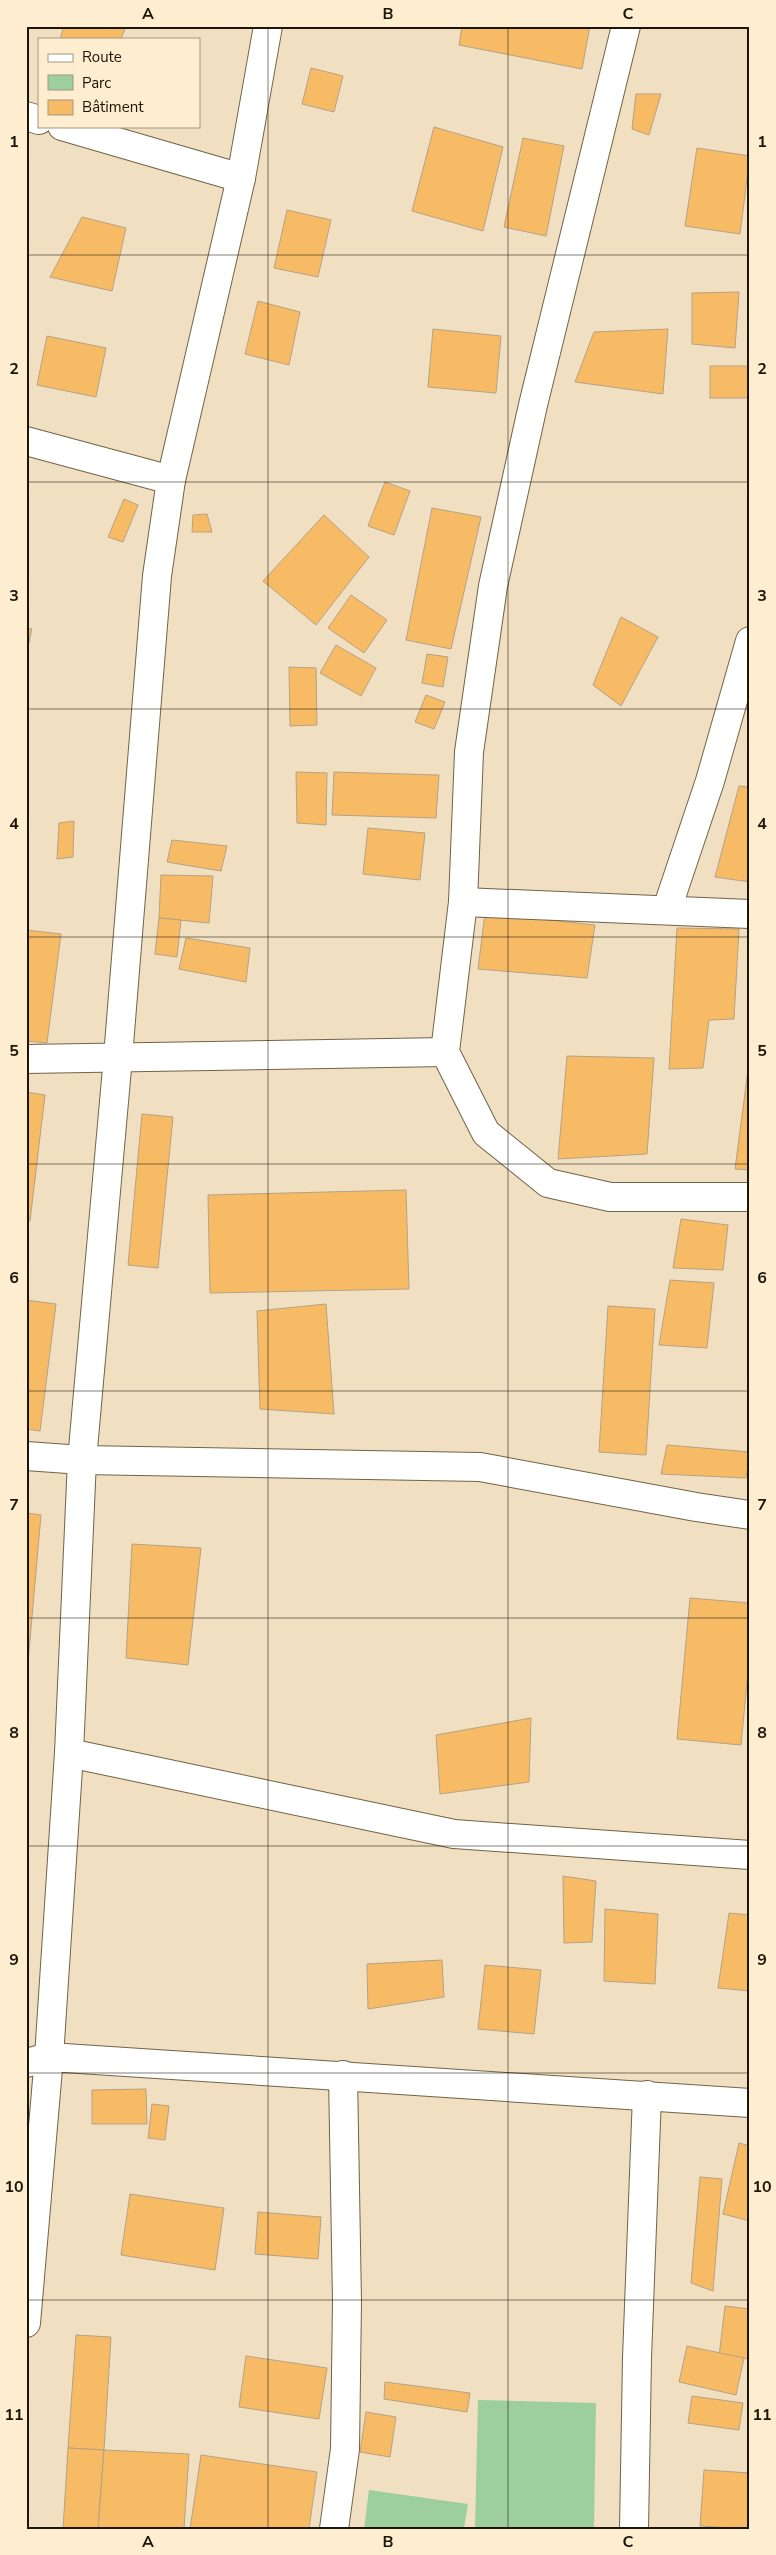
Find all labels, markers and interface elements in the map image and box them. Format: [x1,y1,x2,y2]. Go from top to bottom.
text: A [142,3,154,25]
text: B [382,3,394,25]
text: C [623,3,634,25]
legend [38,38,200,128]
text: Route [82,47,122,67]
text: Parc [82,73,111,93]
text: Bâtiment [82,97,144,117]
text: 1 [9,131,19,153]
text: 1 [757,131,767,153]
text: 2 [9,358,19,380]
text: 2 [757,358,767,380]
text: 3 [9,585,19,607]
text: 3 [757,585,767,607]
text: 4 [9,813,19,835]
text: 4 [757,813,767,835]
text: 5 [9,1040,19,1062]
text: 5 [757,1040,767,1062]
text: 6 [9,1267,19,1289]
text: 6 [757,1267,767,1289]
text: 7 [9,1494,19,1516]
text: 7 [757,1494,767,1516]
text: 8 [9,1722,19,1744]
text: 8 [757,1722,767,1744]
text: 9 [9,1949,19,1971]
text: 9 [757,1949,767,1971]
text: 10 [4,2176,24,2198]
text: 10 [752,2176,772,2198]
text: 11 [4,2404,24,2426]
text: 11 [752,2404,772,2426]
text: A [142,2531,154,2553]
text: B [382,2531,394,2553]
text: C [623,2531,634,2553]

